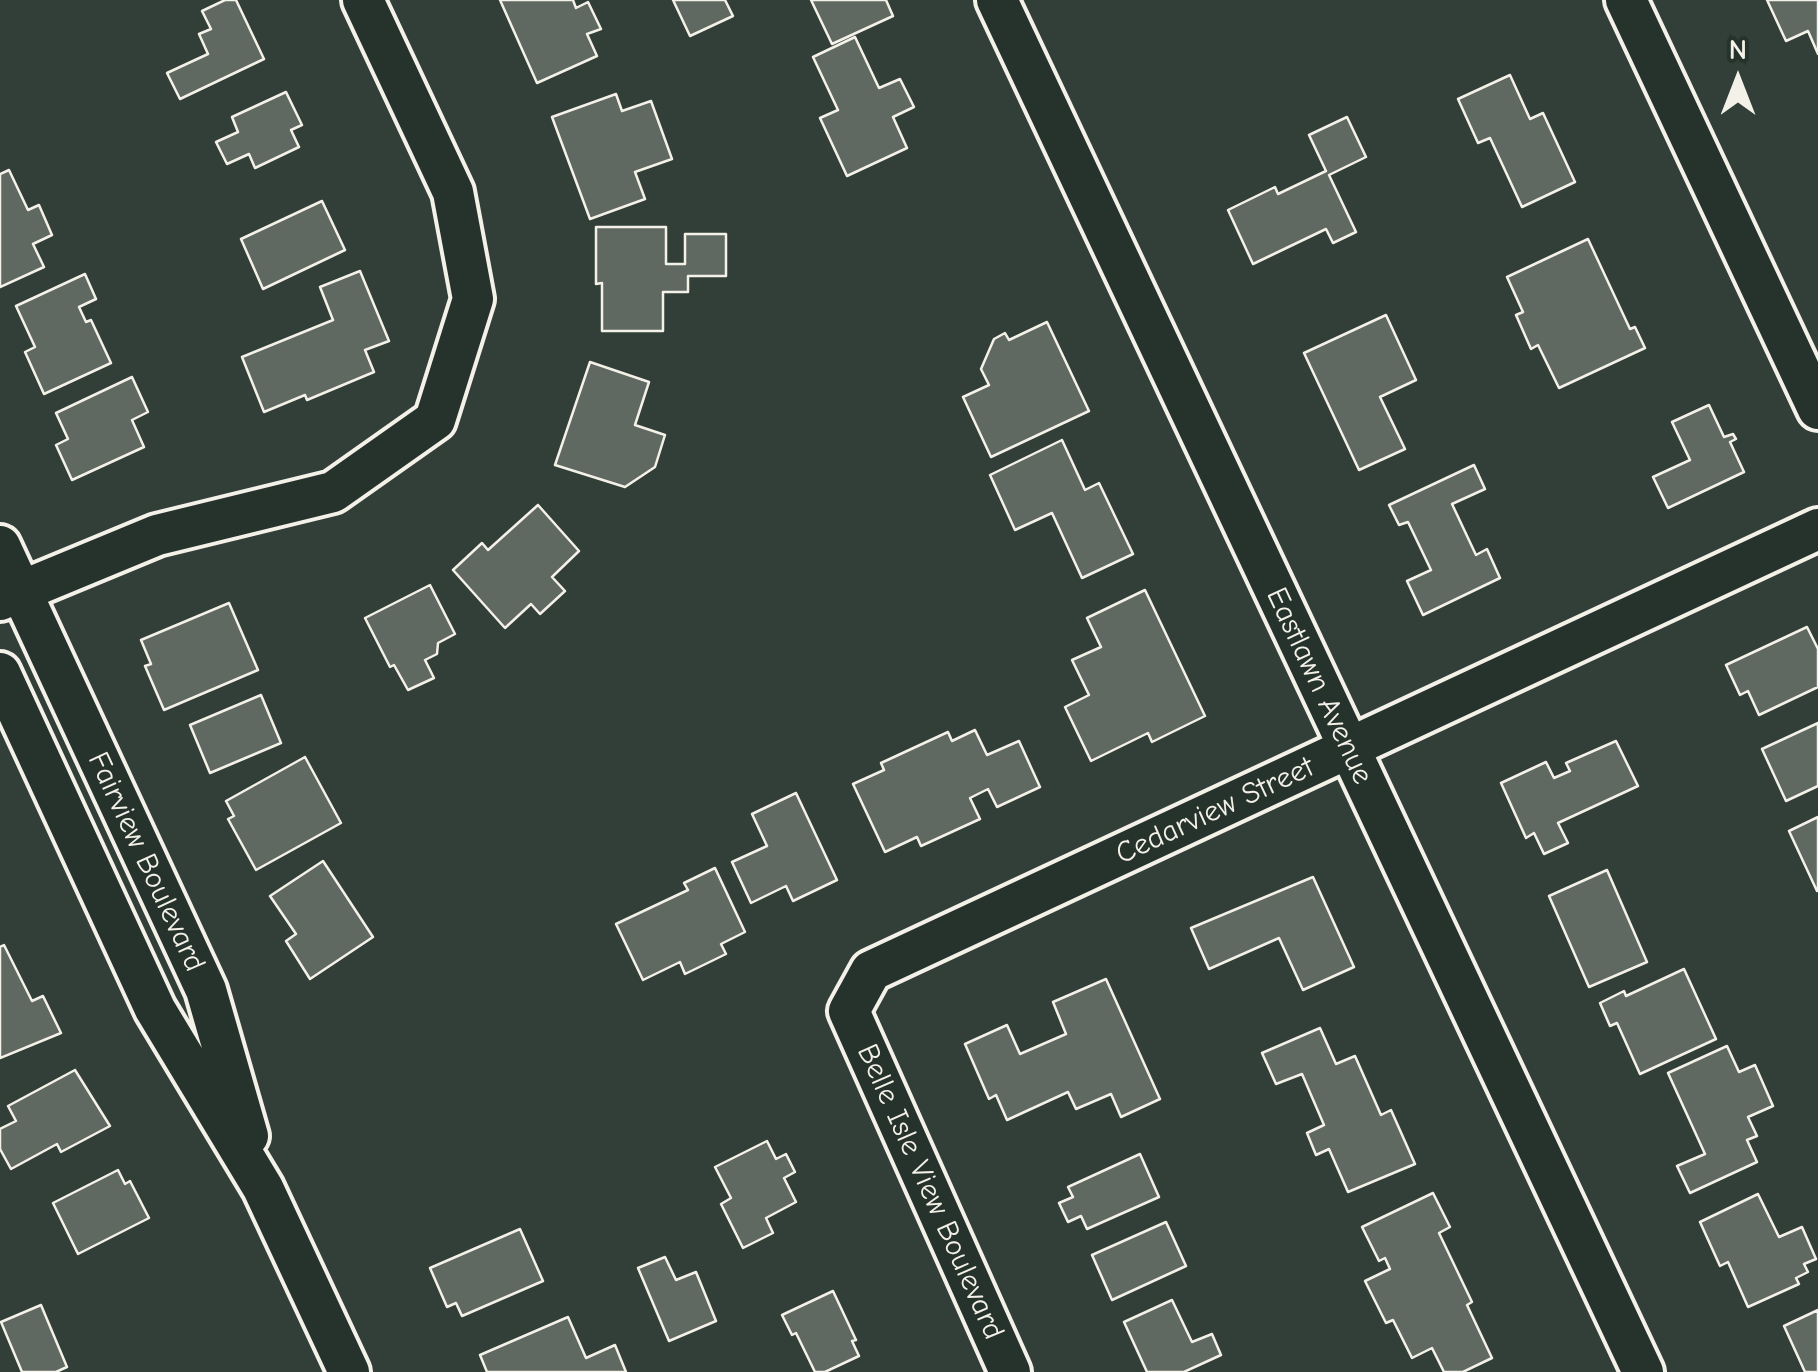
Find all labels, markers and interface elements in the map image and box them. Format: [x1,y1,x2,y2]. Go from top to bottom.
north arrow [1688,30,1788,130]
text: N [1729,34,1747,66]
street label: Eastlawn Avenue [1258,582,1380,790]
street label: Fairview Boulevard [79,747,213,977]
street label: Cedarview Street [1110,749,1320,873]
street label: Belle Isle View Boulevard [849,1039,1011,1345]

